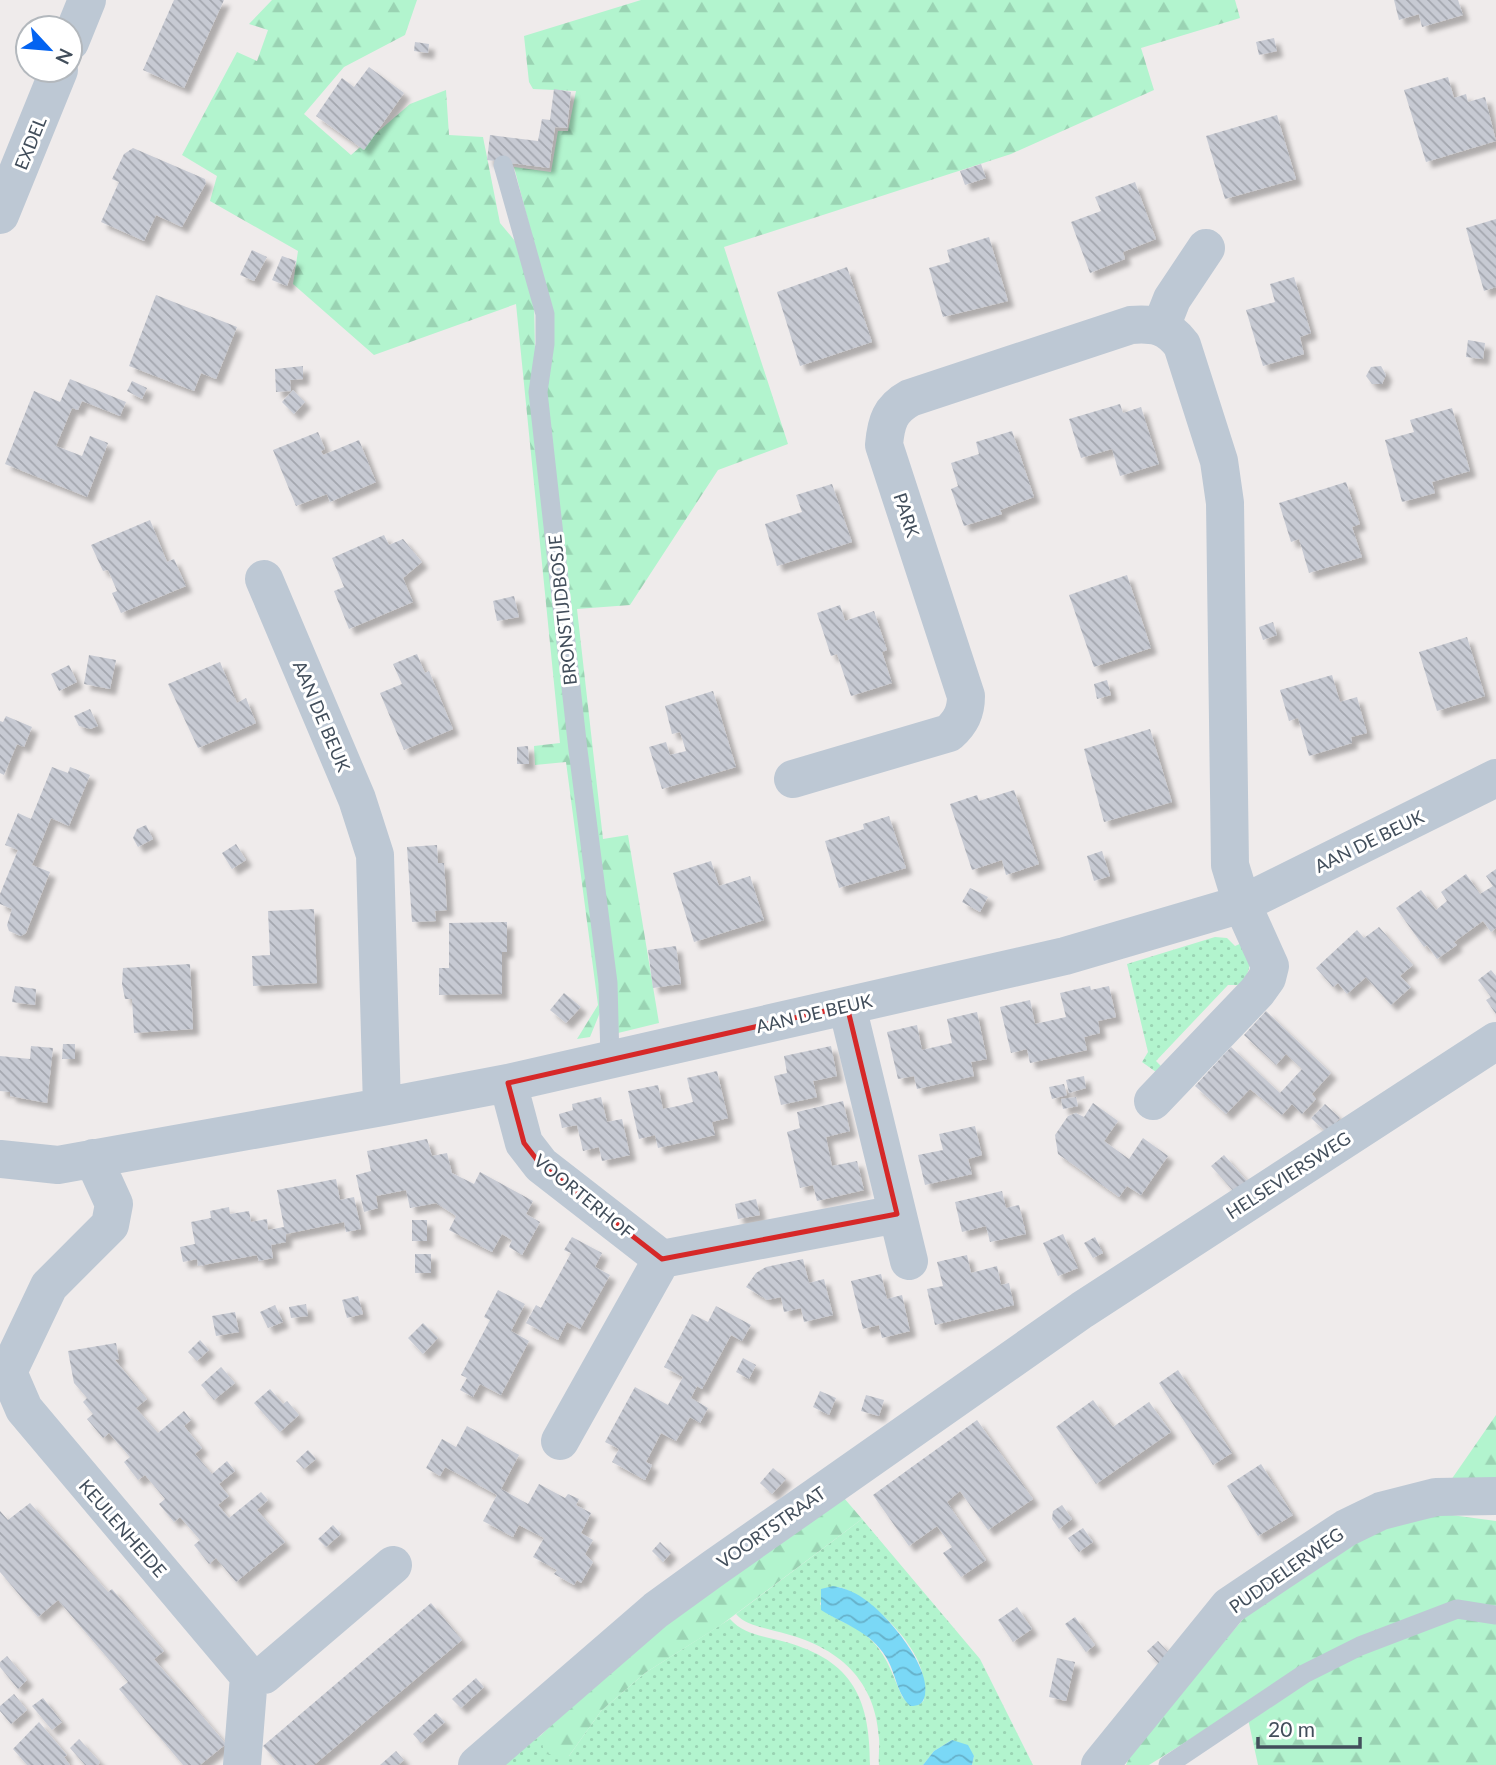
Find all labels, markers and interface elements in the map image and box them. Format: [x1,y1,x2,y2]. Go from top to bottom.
north arrow [14,14,84,84]
text: N [51,45,78,68]
street label: EXDEL [9,113,51,173]
street label: PARK [890,490,924,540]
street label: BRONSTIJDBOSJE [543,534,581,686]
street label: AAN DE BEUK [289,657,355,775]
street label: AAN DE BEUK [1311,805,1427,877]
street label: AAN DE BEUK [754,989,874,1037]
street label: HELSEVIERSWEG [1222,1127,1354,1223]
street label: VOORTERHOF [530,1149,638,1243]
street label: KEULENHEIDE [75,1475,171,1581]
street label: VOORTSTRAAT [712,1481,830,1573]
street label: PUDDELERWEG [1225,1522,1347,1618]
scale bar [1258,1706,1360,1750]
text: 20 m [1268,1716,1315,1741]

